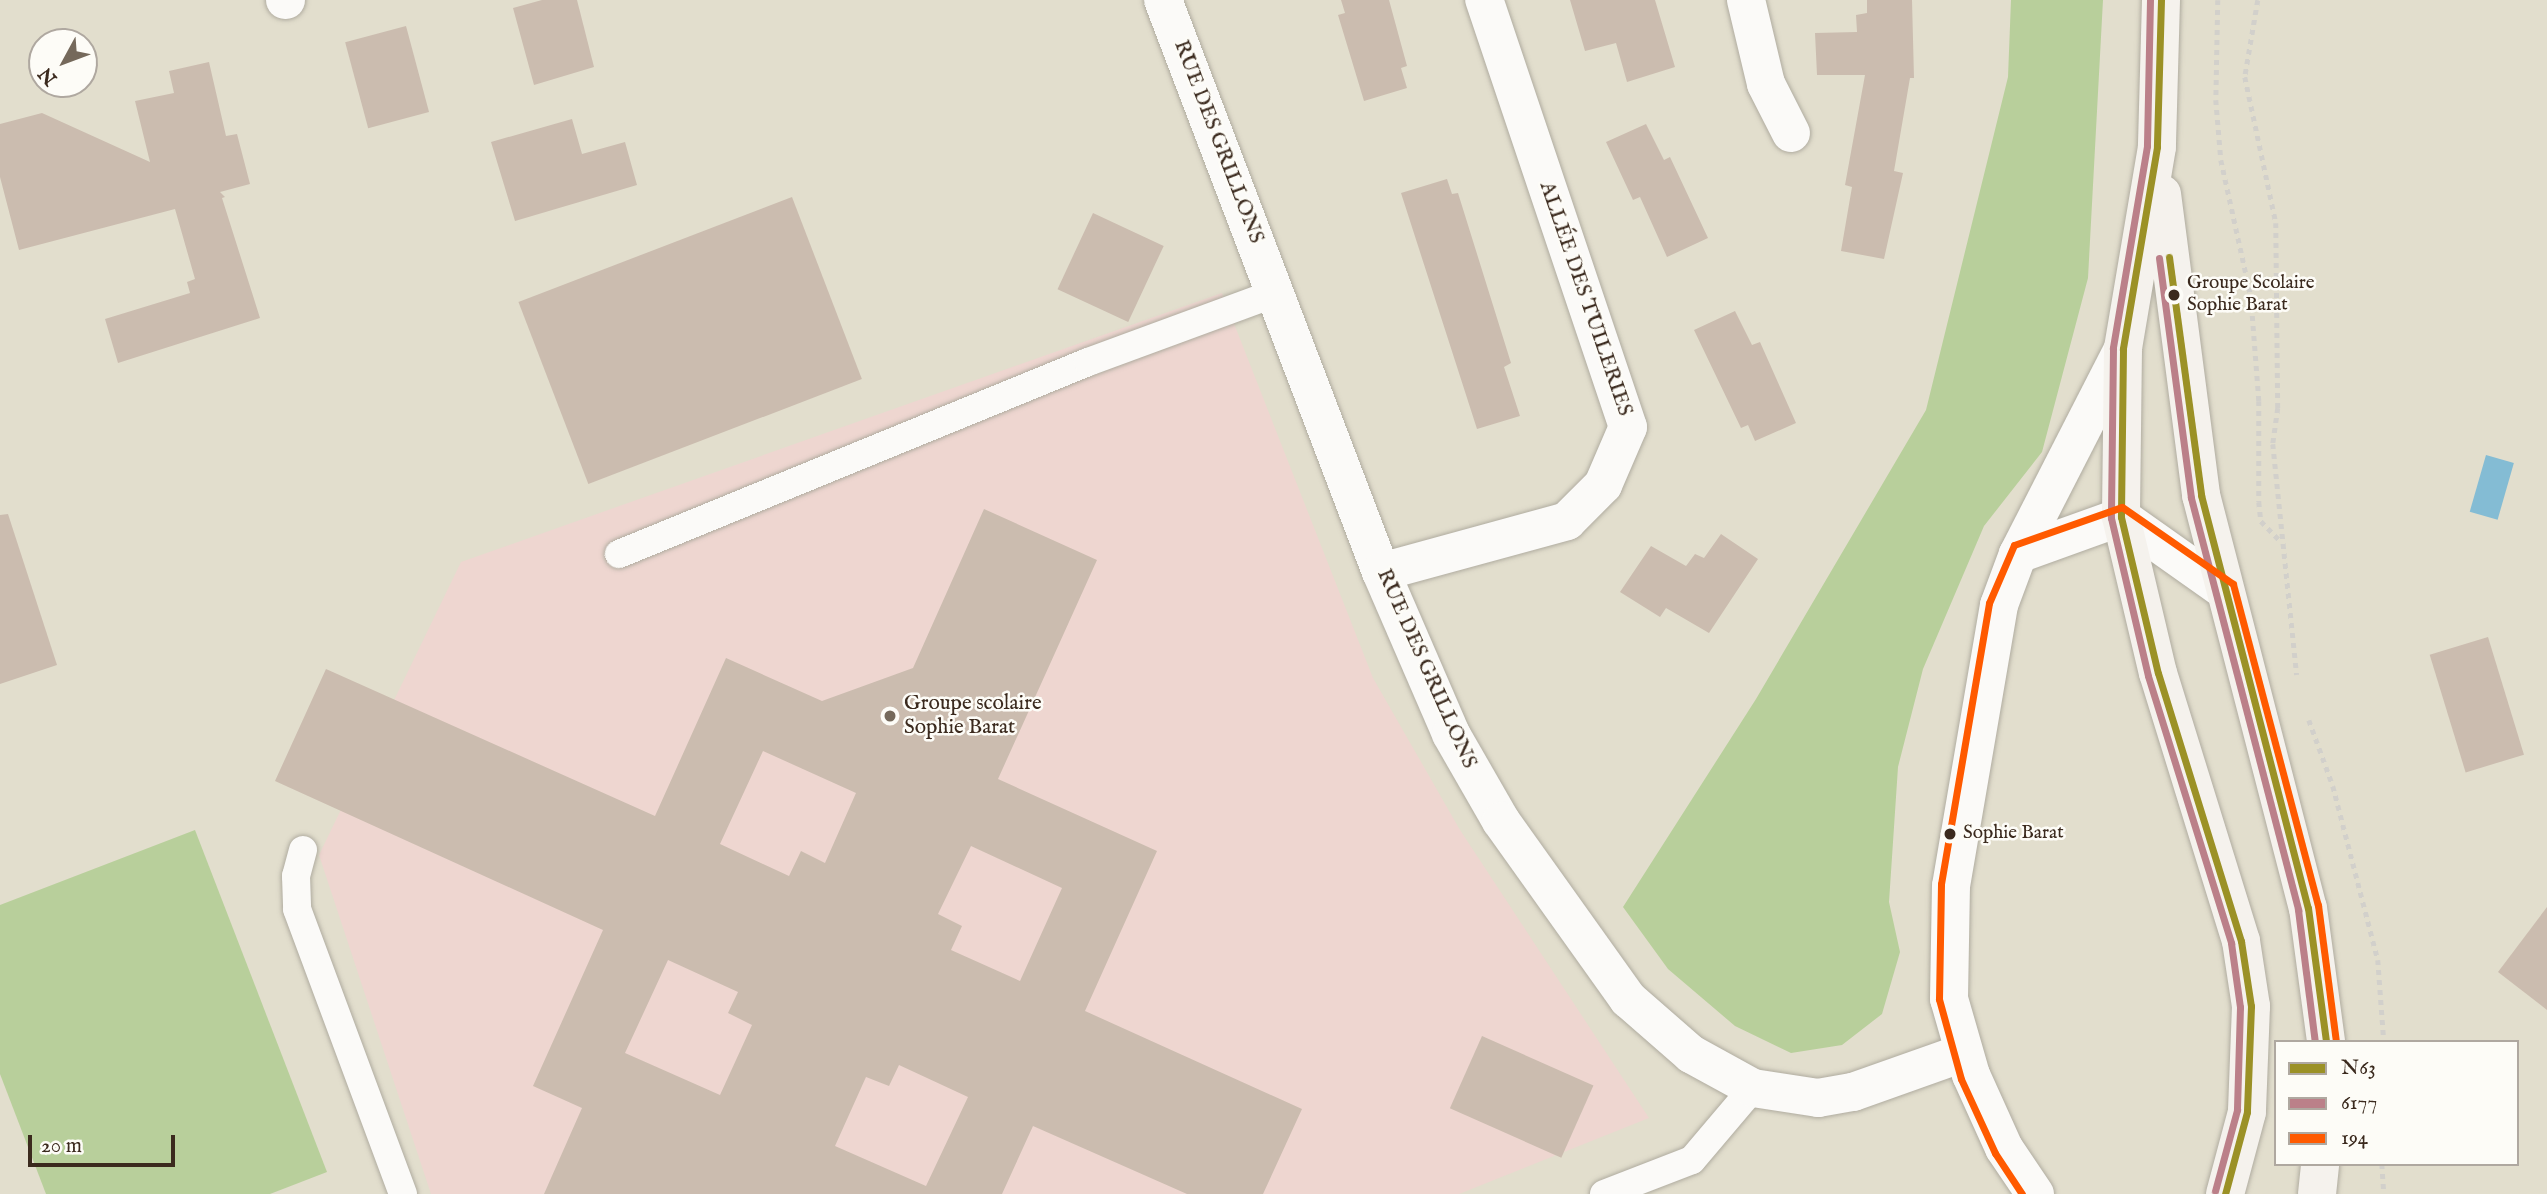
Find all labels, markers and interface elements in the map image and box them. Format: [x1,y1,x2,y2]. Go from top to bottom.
north arrow [28,28,98,98]
street label: RUE DES GRILLONS [1168,37,1268,247]
text: N [34,61,63,90]
street label: ALLÉE DES TUILERIES [1533,179,1637,419]
place label: Groupe Scolaire Sophie Barat [2187,273,2315,317]
marker: Groupe Scolaire Sophie Barat [2167,288,2181,302]
street label: RUE DES GRILLONS [1371,565,1481,773]
place label: Groupe scolaire Sophie Barat [904,691,1042,741]
marker: Groupe scolaire Sophie Barat [882,708,898,724]
place label: Sophie Barat [1963,823,2064,845]
marker: Sophie Barat [1943,827,1957,841]
legend [2274,1040,2519,1166]
text: N63 [2341,1055,2376,1082]
text: 6177 [2341,1090,2377,1117]
scale bar [32,1120,178,1164]
text: 194 [2341,1125,2368,1152]
text: 20 m [41,1133,82,1160]

